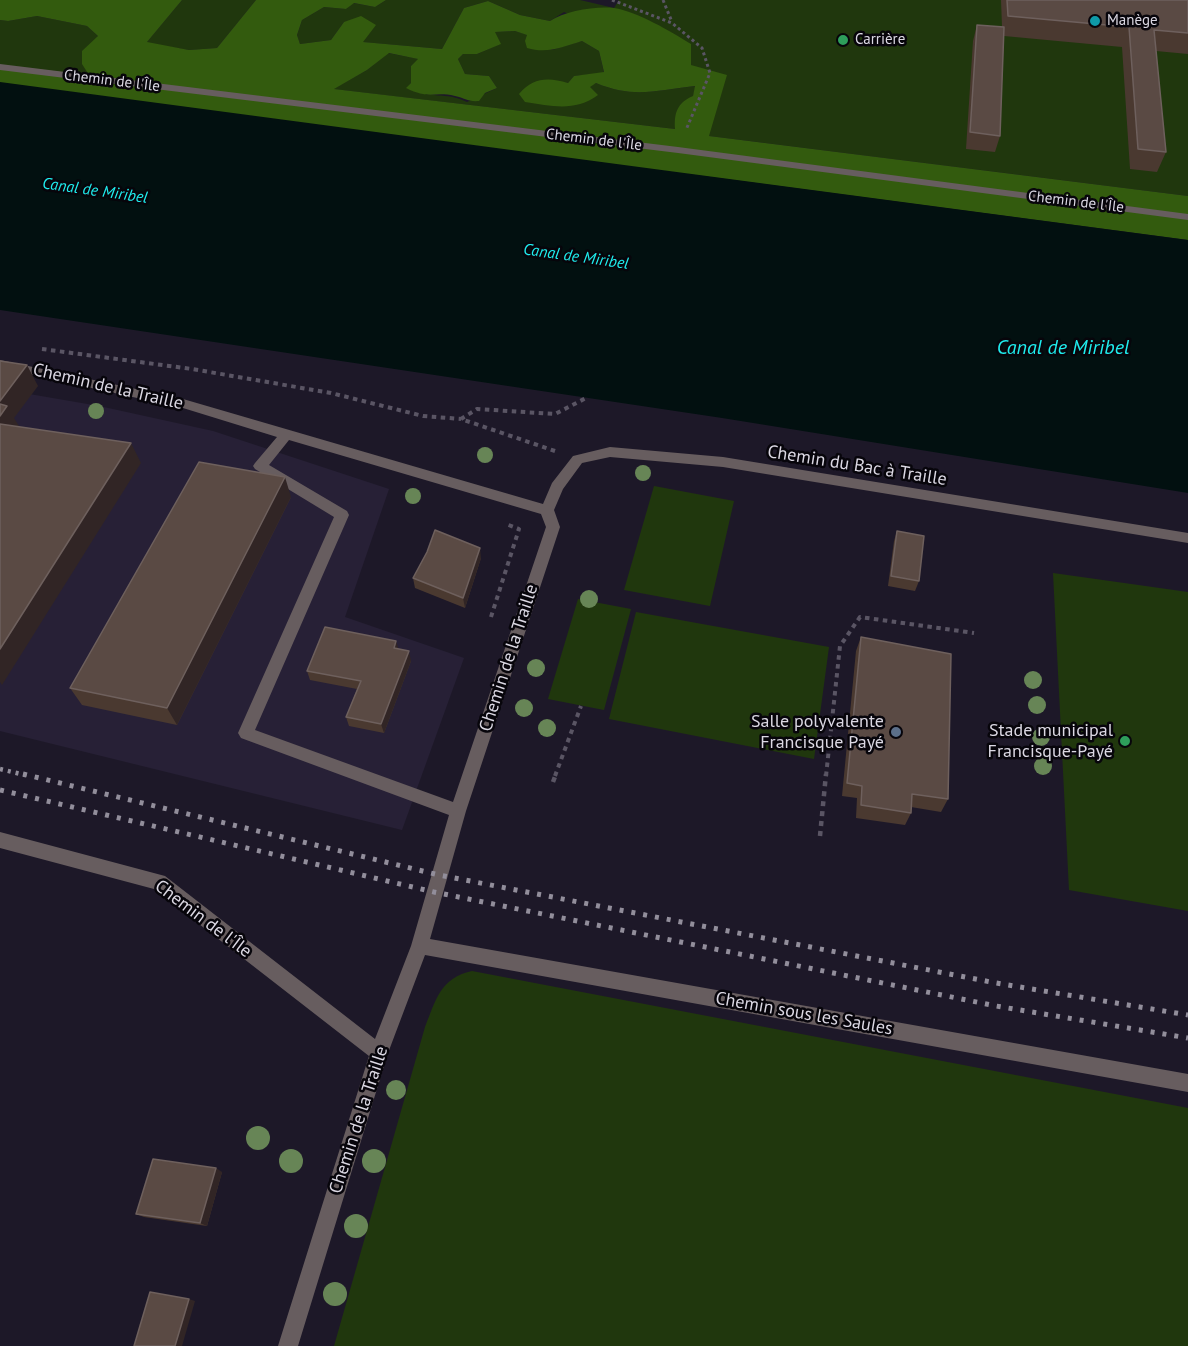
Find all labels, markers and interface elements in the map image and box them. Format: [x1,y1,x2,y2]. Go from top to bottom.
place label: Manège [1107,12,1158,30]
marker: Manège [1088,14,1102,28]
place label: Carrière [855,31,905,49]
marker: Carrière [836,33,850,47]
street label: Chemin de l'Île [63,66,161,96]
street label: Chemin de l'Île [545,125,643,155]
water label: Canal de Miribel [41,174,149,208]
street label: Chemin de l'Île [1027,187,1125,217]
water label: Canal de Miribel [522,240,630,274]
water label: Canal de Miribel [997,336,1129,360]
street label: Chemin de la Traille [31,359,185,415]
street label: Chemin du Bac à Traille [766,441,948,491]
street label: Chemin de la Traille [475,582,543,734]
place label: Salle polyvalente Francisque Payé [751,711,884,754]
place label: Stade municipal Francisque-Payé [988,720,1113,762]
marker: Salle polyvalente Francisque Payé [889,725,903,739]
marker: Stade municipal Francisque-Payé [1118,734,1132,748]
street label: Chemin de l'Île [150,876,256,962]
street label: Chemin sous les Saules [714,988,894,1040]
street label: Chemin de la Traille [325,1044,393,1196]

